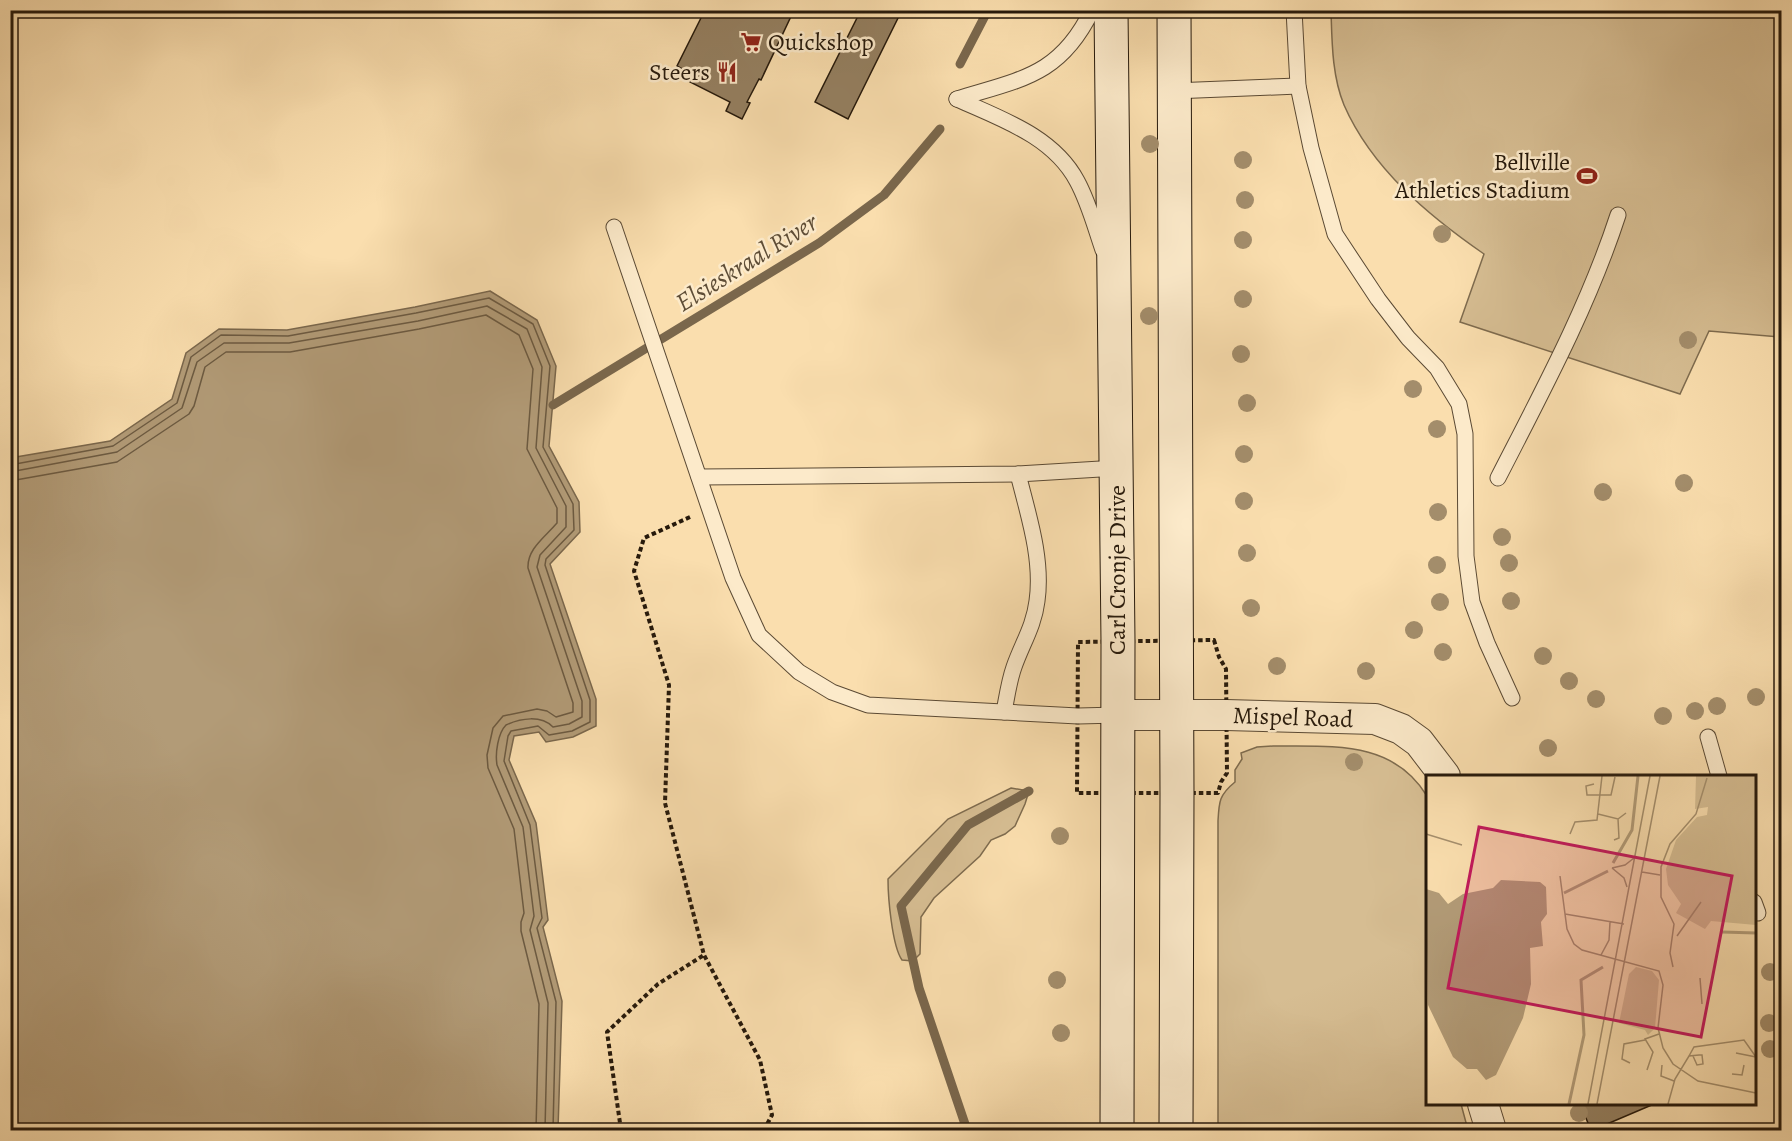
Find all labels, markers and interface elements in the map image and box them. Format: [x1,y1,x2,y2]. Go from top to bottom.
place label: Quickshop [768,26,874,58]
supermarket icon: Quickshop [739,30,763,54]
place label: Steers [649,56,710,88]
restaurant icon: Steers [715,60,739,84]
place label: Bellville Athletics Stadium [1394,146,1570,206]
sports icon: Bellville Athletics Stadium [1575,164,1599,188]
water label: Elsieskraal River [669,204,825,320]
street label: Carl Cronje Drive [1101,485,1133,655]
street label: Mispel Road [1232,699,1354,735]
inset map [1426,775,1756,1105]

